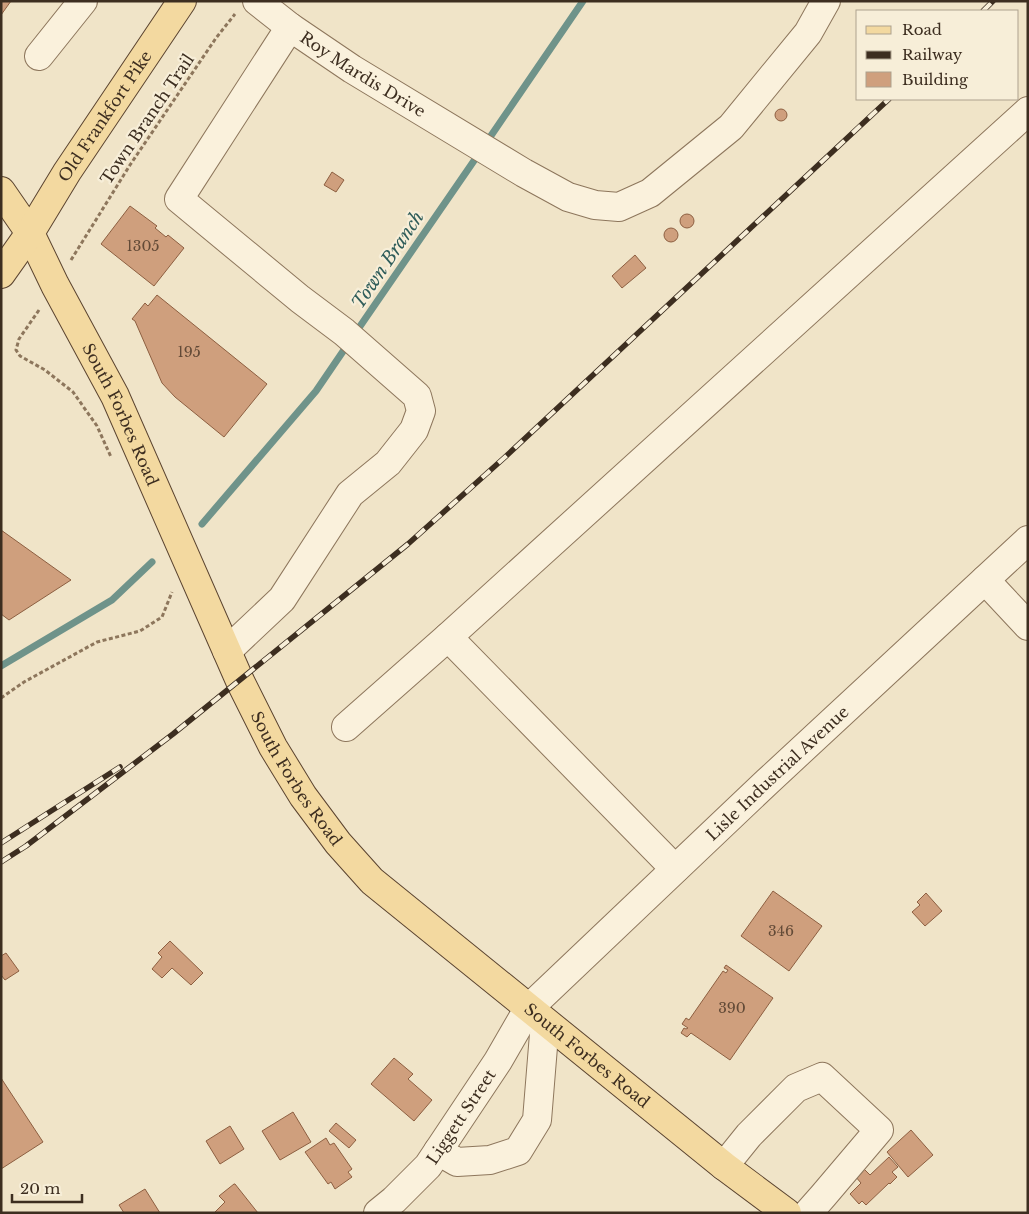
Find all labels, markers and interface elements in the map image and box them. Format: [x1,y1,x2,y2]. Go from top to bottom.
legend [856,10,1019,100]
text: Road [902,20,942,39]
street label: Roy Mardis Drive [297,27,429,121]
text: Railway [902,45,963,64]
street label: Old Frankfort Pike [54,47,156,185]
street label: Town Branch Trail [96,50,198,188]
text: Building [902,70,969,89]
water label: Town Branch [347,207,429,313]
house number: 1305 [127,237,159,255]
street label: South Forbes Road [78,340,163,489]
house number: 195 [177,343,201,361]
street label: Lisle Industrial Avenue [702,702,853,845]
street label: South Forbes Road [247,708,347,850]
house number: 346 [768,922,794,940]
street label: South Forbes Road [521,999,654,1112]
house number: 390 [718,999,746,1017]
street label: Liggett Street [422,1065,500,1168]
scale bar [12,1172,82,1204]
text: 20 m [20,1179,60,1198]

